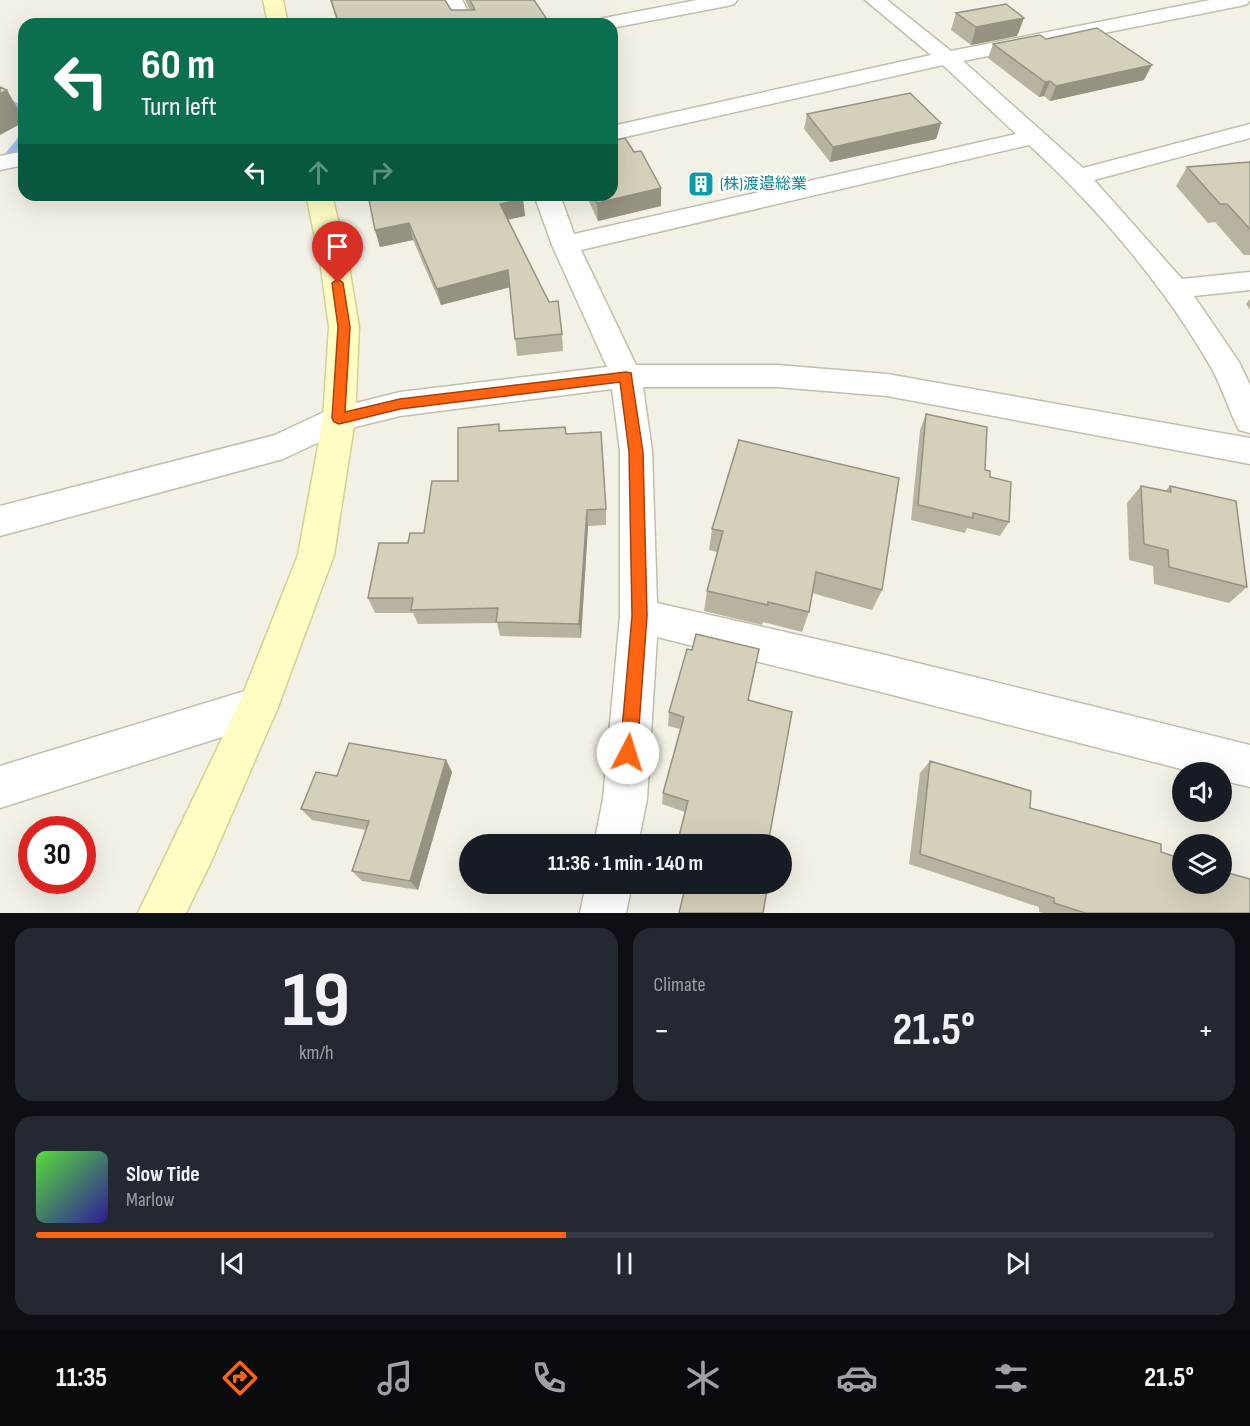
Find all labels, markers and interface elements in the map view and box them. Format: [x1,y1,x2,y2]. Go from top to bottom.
text: 60 m [141,40,215,91]
icon: left [42,42,120,120]
text: Turn left [141,91,217,123]
icon: left [239,156,272,189]
icon: ahead [302,156,335,189]
icon: right [365,156,398,189]
building icon: (株)渡邉総業 [686,169,716,199]
place label: (株)渡邉総業 [720,174,807,194]
pin [312,221,363,283]
icon: arrive [321,230,354,263]
position arrow [596,721,660,785]
map controls [1172,762,1232,894]
button: sound [1172,762,1232,822]
speed limit sign: 30 [18,816,96,894]
button: layers [1172,834,1232,894]
text: 11:36 · 1 min · 140 m [548,850,703,877]
text: 19 [282,955,350,1048]
text: Climate [654,973,706,997]
text: 21.5° [892,1003,975,1058]
text: − [654,1011,670,1051]
text: + [1198,1011,1214,1051]
text: km/h [299,1041,334,1065]
text: Slow Tide [126,1161,200,1188]
text: Marlow [126,1188,174,1212]
icon: previous [216,1247,249,1280]
icon: pause [608,1247,641,1280]
icon: next [1001,1247,1034,1280]
icon: directions [219,1357,261,1399]
icon: music [374,1357,416,1399]
icon: phone [528,1357,570,1399]
icon: climate [682,1357,724,1399]
icon: car [836,1357,878,1399]
icon: filters [990,1357,1032,1399]
text: 11:35 [56,1362,107,1394]
text: 21.5° [1144,1362,1194,1394]

